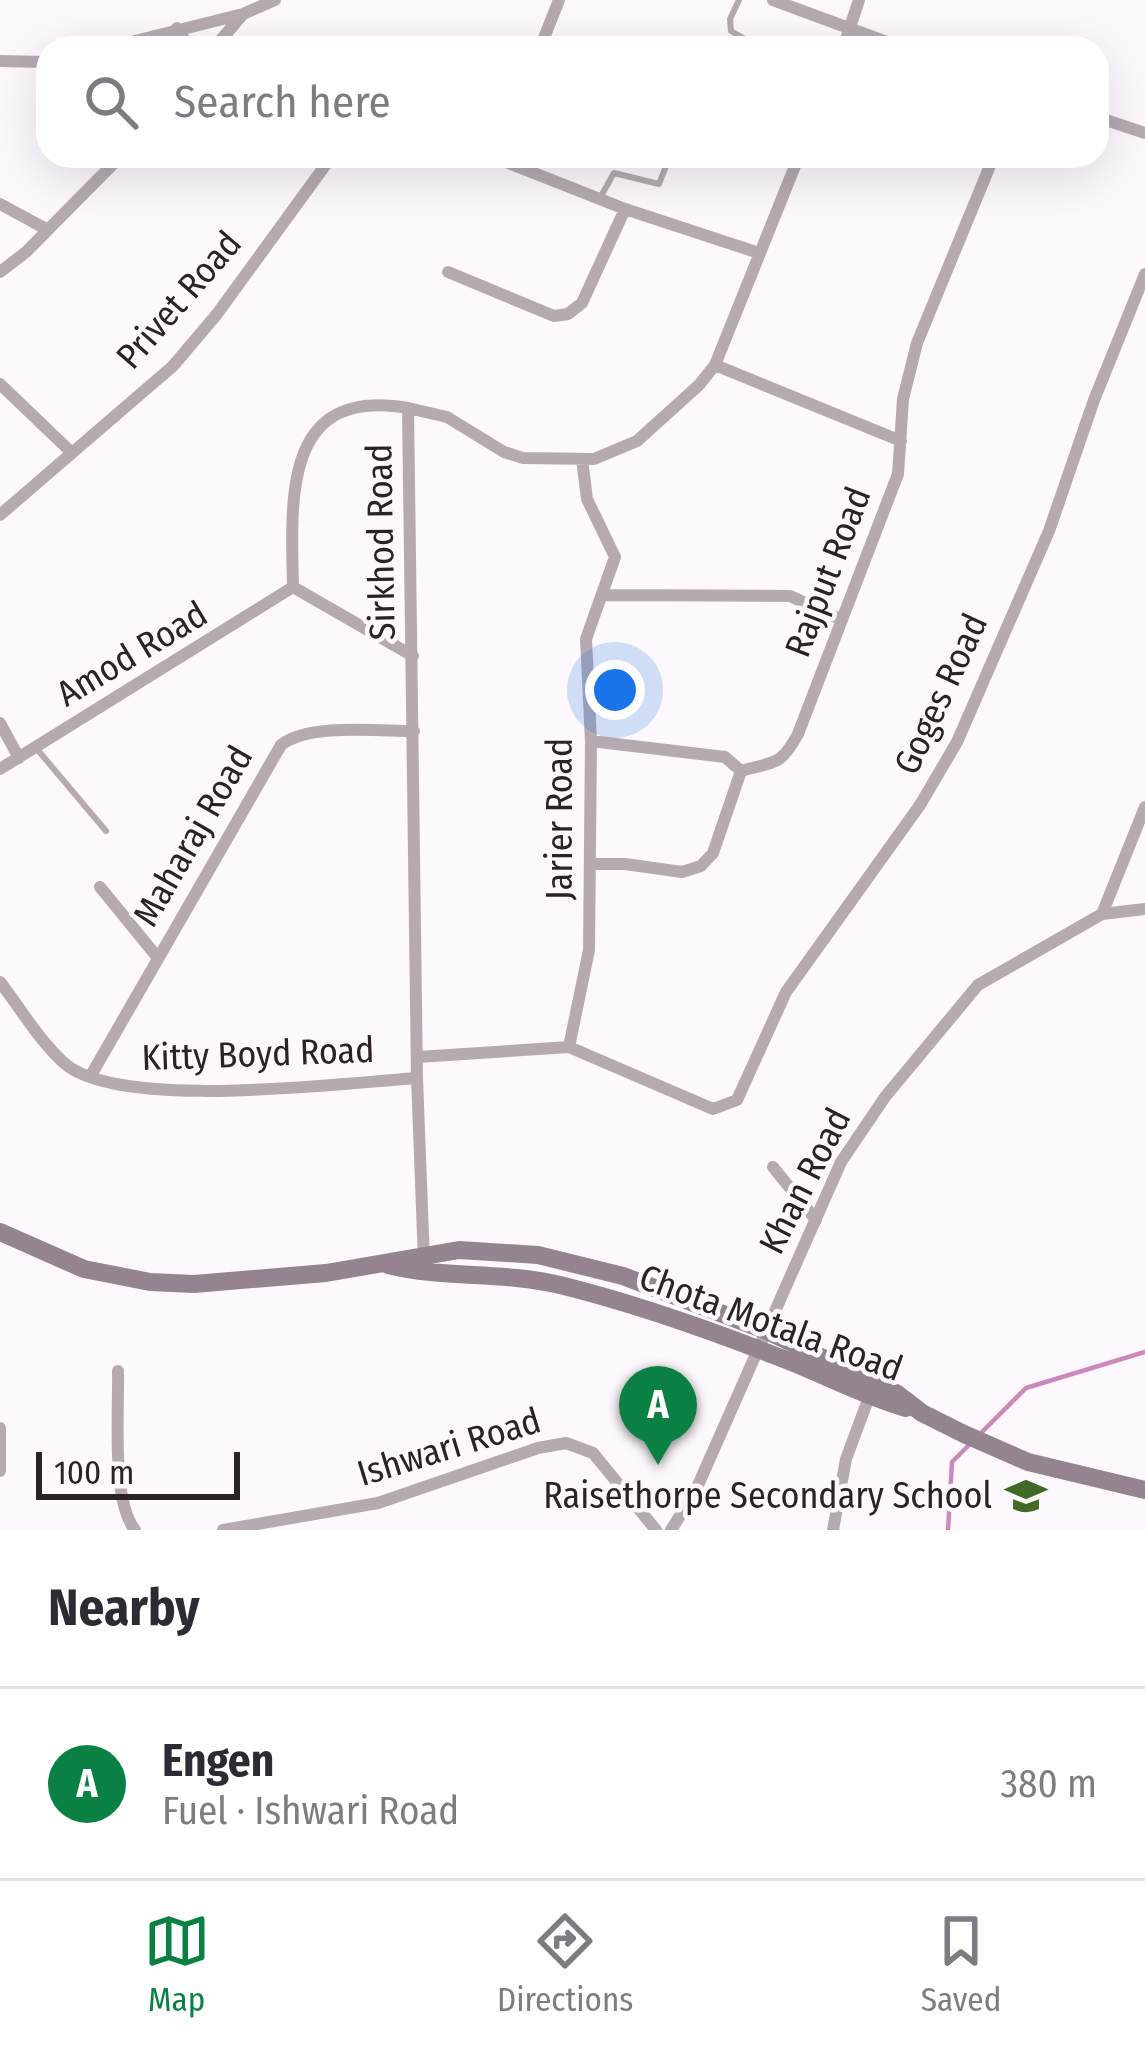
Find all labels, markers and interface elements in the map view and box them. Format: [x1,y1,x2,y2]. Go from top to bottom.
search box [36,36,1109,168]
icon: search [78,69,144,135]
text: Search here [174,75,391,129]
street label: Privet Road [107,222,251,378]
street label: Sirkhod Road [357,443,405,641]
street label: Rajput Road [775,481,881,663]
street label: Amod Road [49,592,215,716]
street label: Goges Road [885,607,997,781]
your location [585,660,645,720]
street label: Maharaj Road [124,738,262,934]
street label: Jarier Road [538,738,582,900]
street label: Kitty Boyd Road [141,1028,375,1080]
street label: Khan Road [750,1101,860,1261]
street label: Chota Motala Road [633,1255,909,1391]
pin: A [619,1366,697,1465]
street label: Ishwari Road [352,1398,546,1496]
scale bar [36,1446,240,1499]
text: 100 m [54,1453,134,1493]
school or university icon: Raisethorpe Secondary School [1003,1473,1049,1519]
place label: Raisethorpe Secondary School [543,1474,992,1518]
text: Nearby [48,1577,200,1639]
text: Engen [162,1734,274,1788]
text: A [76,1761,98,1807]
text: 380 m [1000,1761,1097,1807]
text: Fuel · Ishwari Road [162,1788,459,1834]
tab: Map [144,1908,210,2020]
tab: Directions [497,1908,633,2020]
tab: Saved [921,1908,1001,2020]

